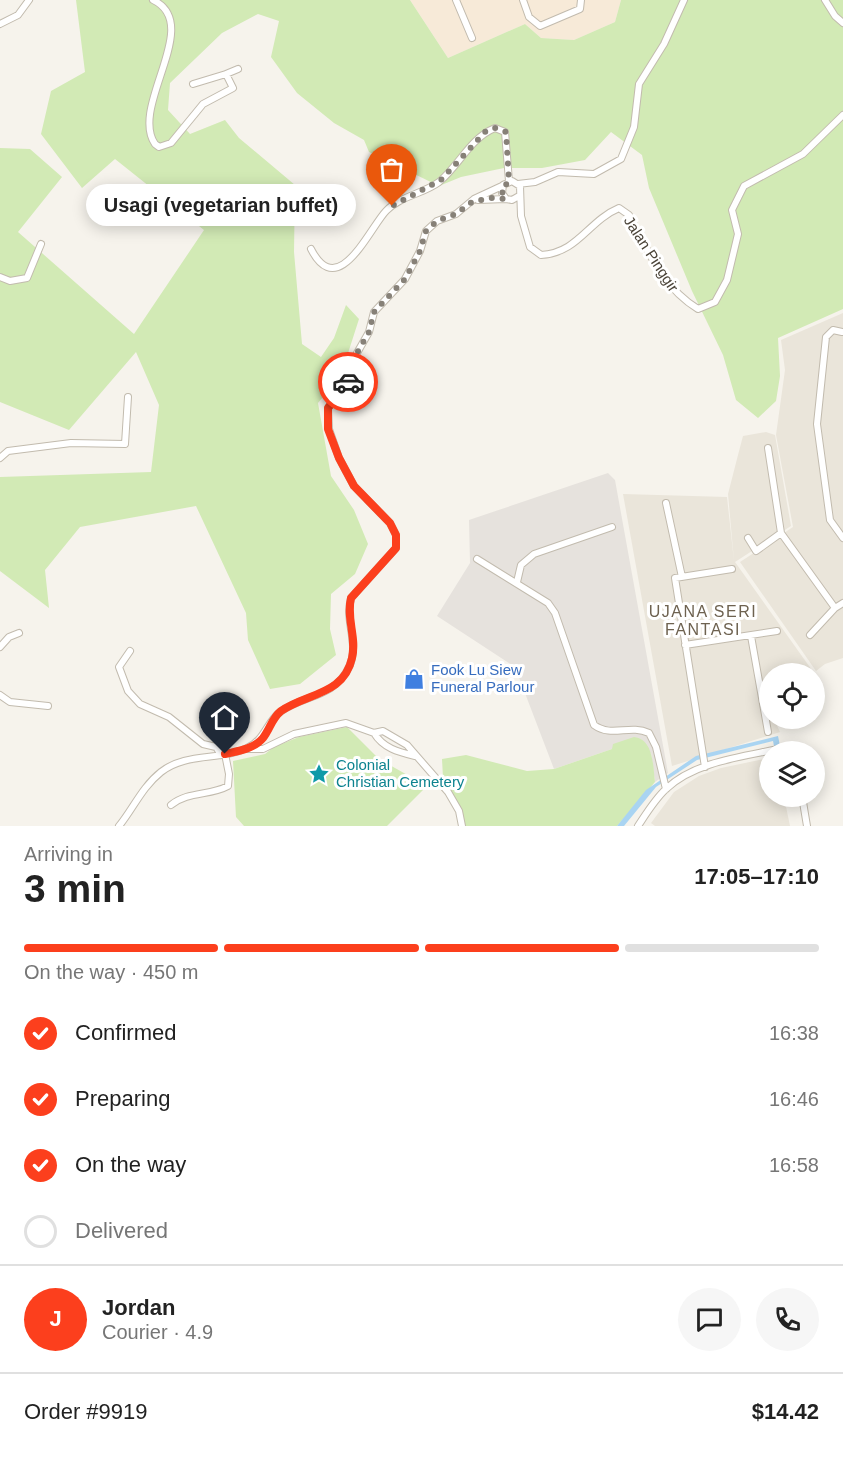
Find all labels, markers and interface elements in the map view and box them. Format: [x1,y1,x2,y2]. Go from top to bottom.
pin [366,144,417,206]
icon: bag [375,153,408,186]
callout: Usagi (vegetarian buffet) [86,185,356,227]
text: Usagi (vegetarian buffet) [104,194,338,216]
street label: Jalan Pinggir [621,213,682,295]
courier [318,352,378,412]
icon: car [332,366,365,399]
district label: UJANA SERI FANTASI [649,603,757,638]
place label: Fook Lu Siew Funeral Parlour [431,661,534,695]
map controls [759,663,825,807]
button: locate [759,663,825,729]
shop icon: Fook Lu Siew Funeral Parlour [402,667,426,691]
pin [199,692,250,754]
icon: home [208,701,241,734]
button: layers [759,741,825,807]
place label: Colonial Christian Cemetery [336,756,465,790]
place icon: Colonial Christian Cemetery [307,762,331,786]
text: Arriving in [24,843,113,865]
text: 17:05–17:10 [694,864,819,889]
text: 3 min [24,867,126,910]
text: On the way · 450 m [24,961,199,983]
icon: check [24,1017,57,1050]
text: Confirmed [75,1020,176,1045]
text: 16:38 [769,1022,819,1044]
icon: check [24,1083,57,1116]
text: Preparing [75,1086,170,1111]
text: 16:46 [769,1088,819,1110]
icon: check [24,1149,57,1182]
text: On the way [75,1152,186,1177]
text: 16:58 [769,1154,819,1176]
text: Delivered [75,1218,168,1243]
button: chat [678,1288,741,1351]
button: phone [756,1288,819,1351]
text: Jordan [102,1295,175,1320]
text: J [49,1306,62,1331]
text: Courier · 4.9 [102,1321,213,1343]
text: Order #9919 [24,1399,148,1424]
text: $14.42 [752,1399,819,1424]

